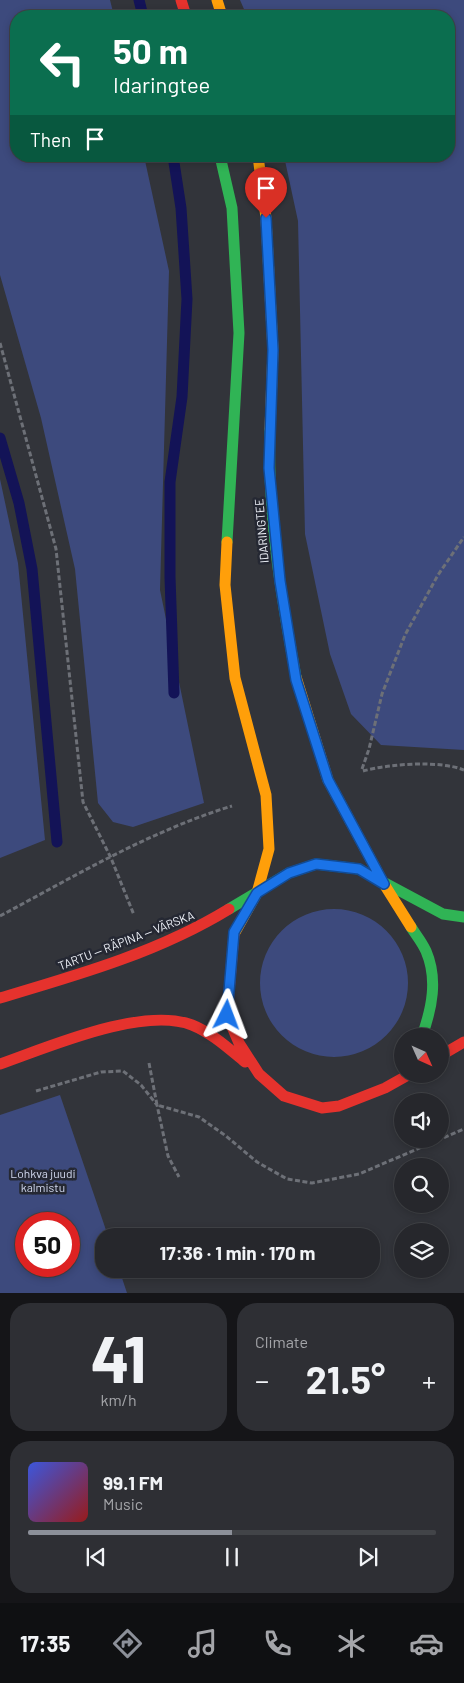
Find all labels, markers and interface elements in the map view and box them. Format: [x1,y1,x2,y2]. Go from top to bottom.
text: 50 m [113,29,188,71]
icon: left [30,30,95,95]
text: Idaringtee [113,71,210,97]
icon: arrive [81,125,109,153]
text: Then [30,128,71,151]
pin [245,167,287,218]
icon: arrive [252,174,280,202]
street label: IDARINGTEE [251,498,271,564]
street label: TARTU — RÄPINA — VÄRSKA [56,908,196,972]
position arrow [200,988,252,1040]
north arrow [394,1028,449,1082]
map controls [394,1028,449,1278]
button: sound [394,1093,449,1148]
button: search [394,1158,449,1213]
park label: Lohkva juudi kalmistu [10,1166,76,1194]
speed limit sign: 50 [15,1212,80,1277]
button: layers [394,1223,449,1278]
text: 17:36 · 1 min · 170 m [160,1241,315,1264]
text: 41 [90,1318,147,1396]
text: Climate [255,1332,308,1351]
text: 21.5° [306,1356,385,1402]
text: − [255,1363,269,1397]
text: + [422,1363,436,1397]
text: km/h [100,1390,137,1409]
text: 99.1 FM [103,1471,163,1494]
text: Music [103,1494,143,1513]
icon: previous [82,1543,110,1571]
icon: pause [218,1543,246,1571]
icon: next [354,1543,382,1571]
icon: directions [110,1626,145,1661]
icon: music [185,1626,220,1661]
icon: phone [260,1626,295,1661]
icon: climate [334,1626,369,1661]
icon: car [409,1626,444,1661]
text: 17:35 [20,1630,70,1656]

